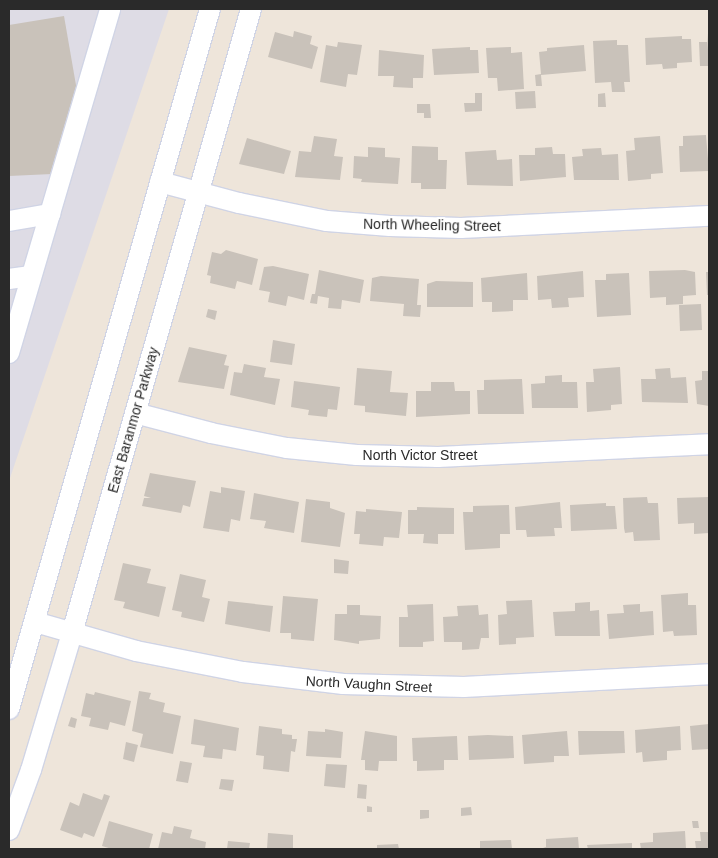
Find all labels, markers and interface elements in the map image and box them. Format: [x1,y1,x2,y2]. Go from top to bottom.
street label: North Wheeling Street [363,215,501,235]
street label: East Baranmor Parkway [104,345,162,495]
street label: North Victor Street [363,447,477,463]
street label: North Vaughn Street [305,672,433,696]

